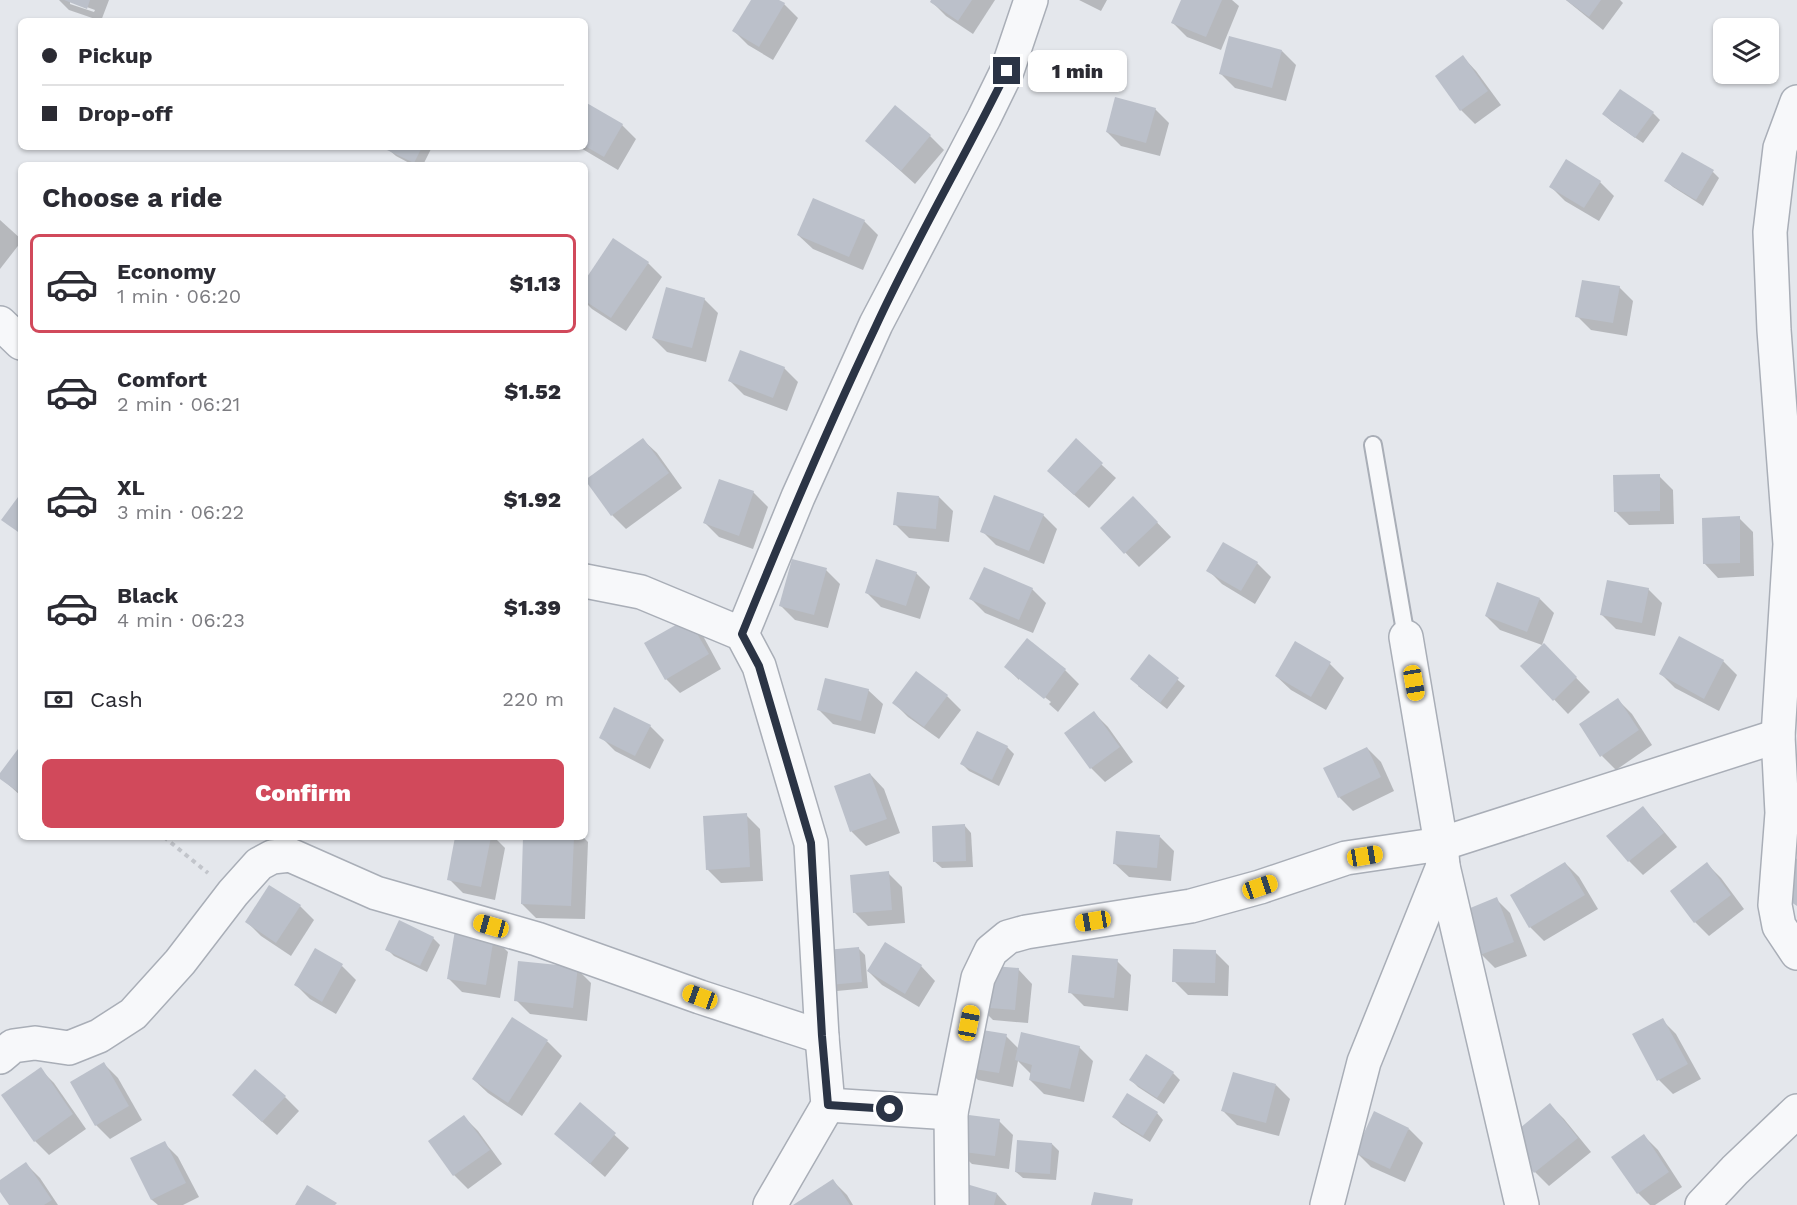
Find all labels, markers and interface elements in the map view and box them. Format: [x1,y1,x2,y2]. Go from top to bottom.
map controls [1713,18,1779,84]
button: layers [1713,18,1779,84]
text: Pickup [78,43,153,68]
callout: 1 min [1028,50,1127,92]
route end [993,57,1020,84]
text: 1 min [1052,59,1103,83]
text: Drop-off [78,101,173,126]
text: Choose a ride [42,182,222,214]
icon: car [45,257,99,311]
text: Economy [117,259,216,284]
text: $1.13 [510,271,561,296]
text: 1 min · 06:20 [117,284,241,308]
icon: car [45,365,99,419]
text: Comfort [117,367,207,392]
text: $1.52 [504,379,561,404]
text: 2 min · 06:21 [117,392,240,416]
icon: car [45,473,99,527]
text: XL [117,475,145,500]
text: $1.92 [504,487,561,512]
text: 3 min · 06:22 [117,500,244,524]
icon: car [45,581,99,635]
text: Black [117,583,178,608]
text: $1.39 [504,595,561,620]
text: 4 min · 06:23 [117,608,245,632]
car [1402,664,1426,702]
icon: cash [42,683,75,716]
text: Cash [90,687,143,712]
text: 220 m [502,687,564,711]
button: Confirm [42,759,564,828]
car [1346,844,1384,868]
car [1240,873,1280,901]
car [1074,909,1112,933]
car [471,912,511,940]
car [680,982,720,1012]
car [957,1004,981,1042]
route start [876,1095,903,1122]

